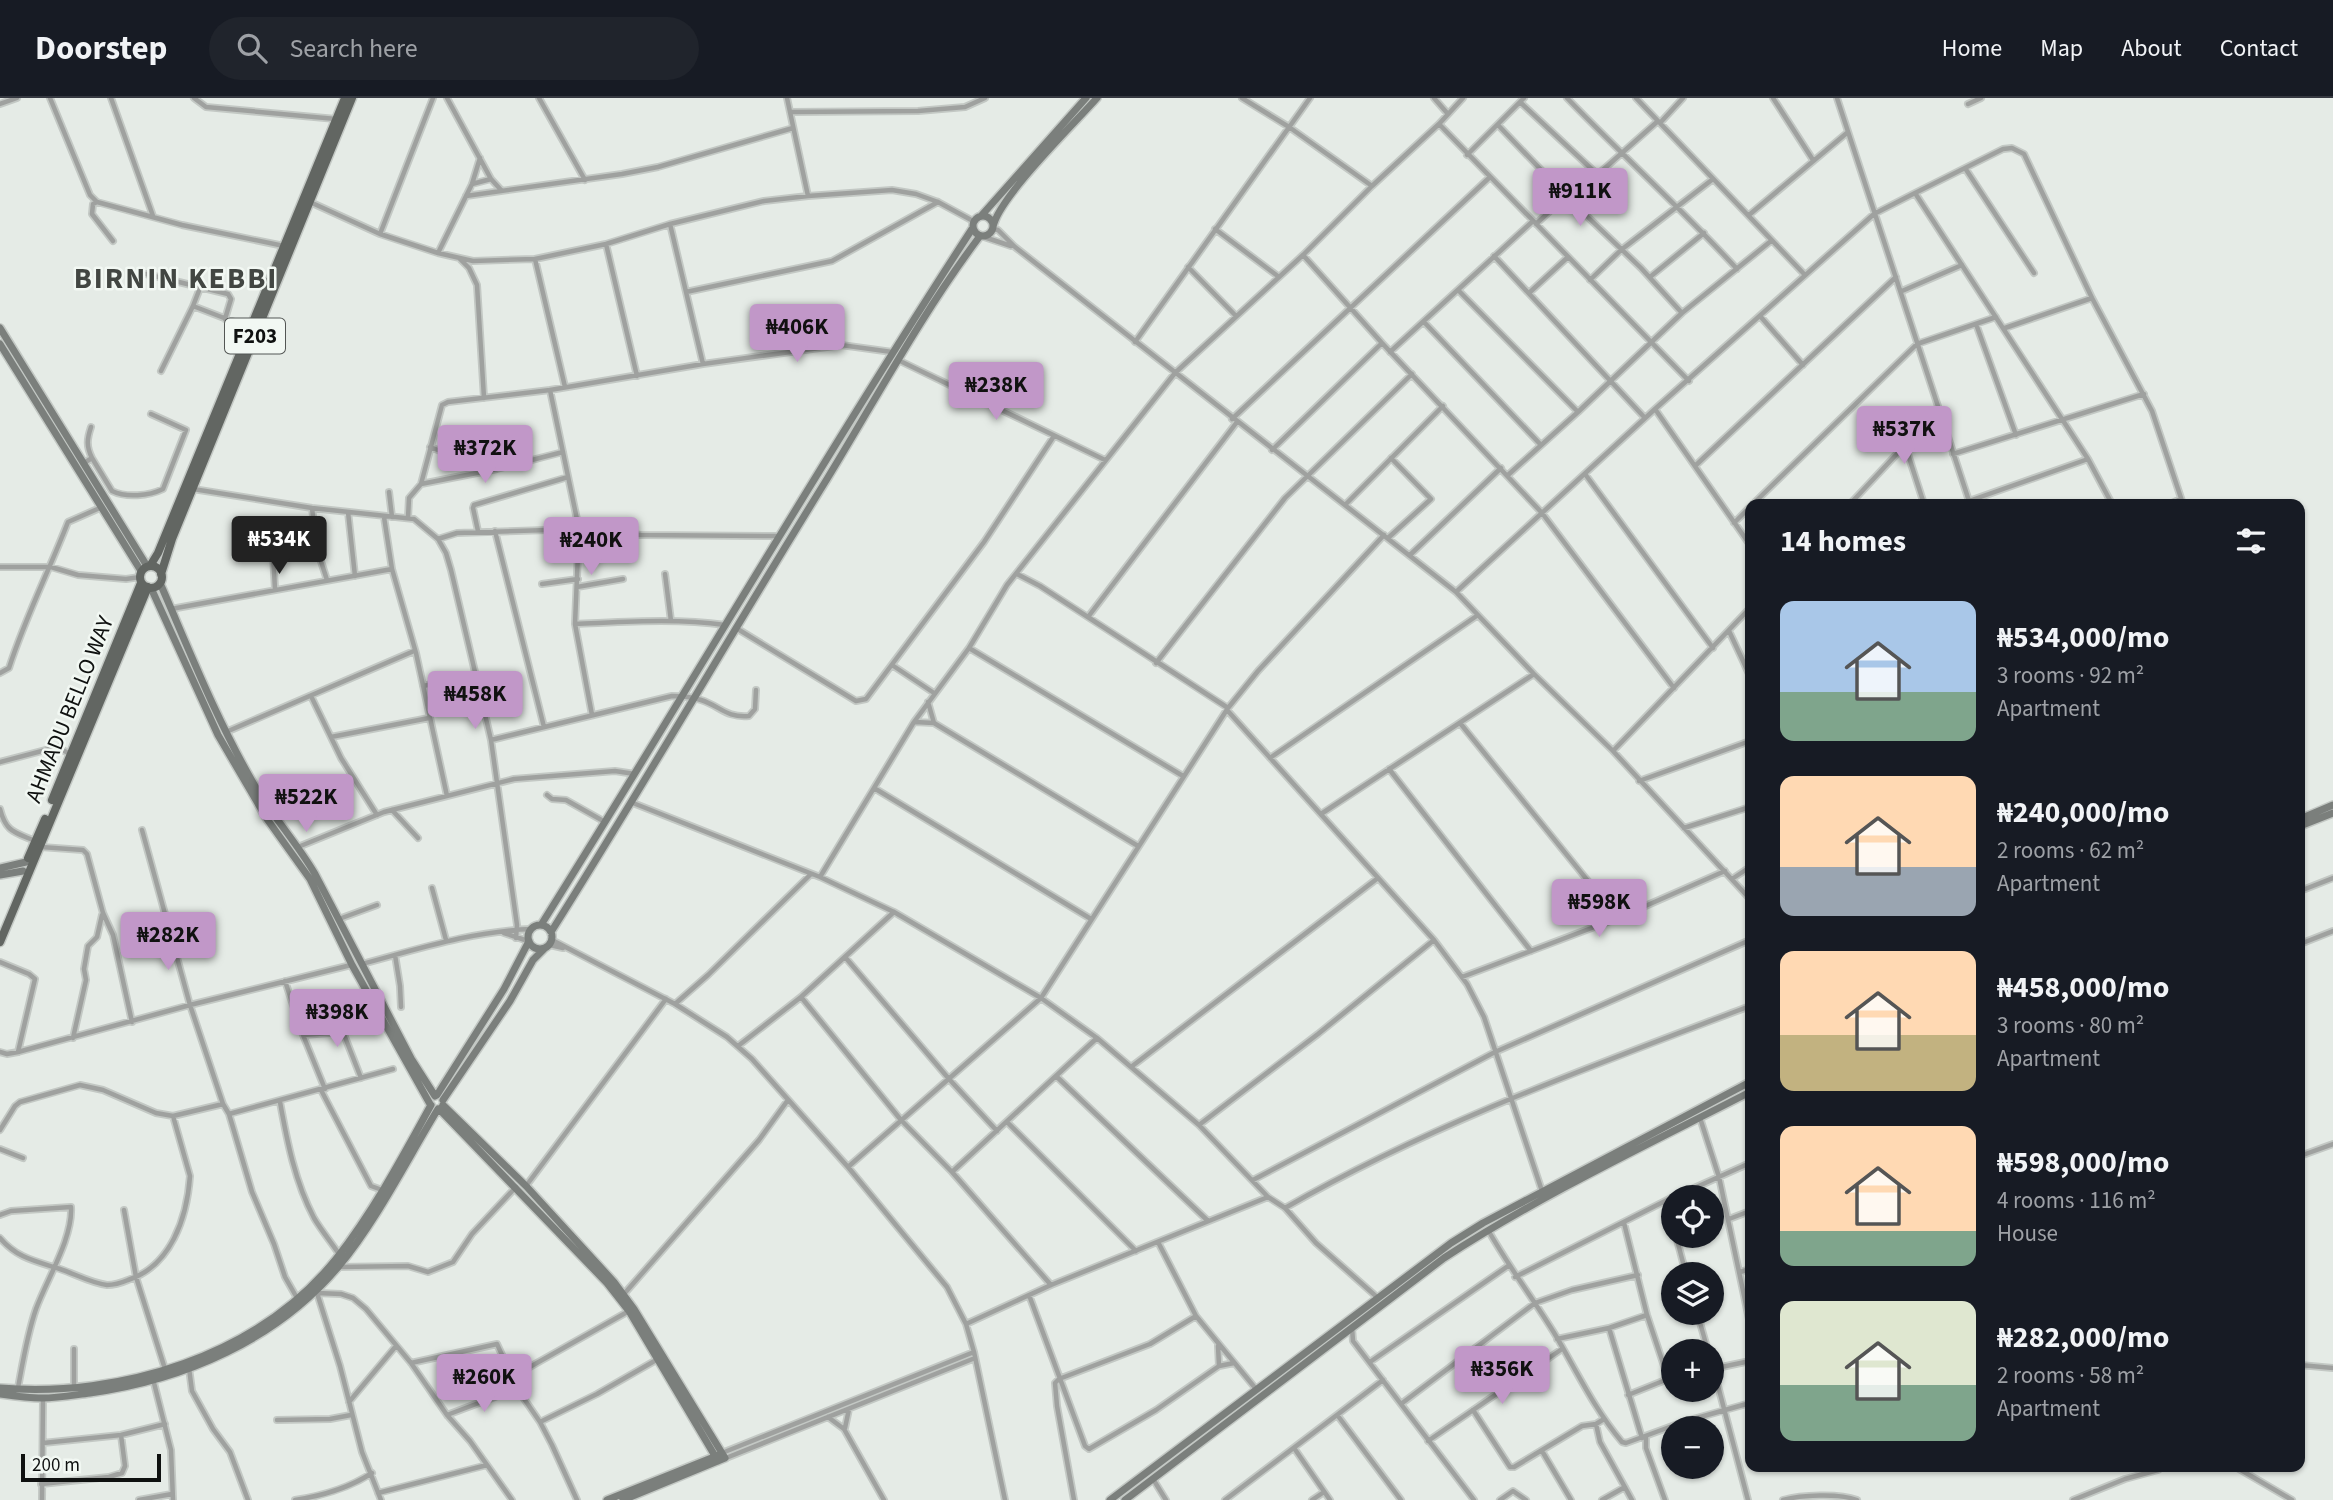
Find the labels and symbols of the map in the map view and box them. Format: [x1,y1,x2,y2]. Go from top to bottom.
pin: ₦911K [1531,169,1629,228]
district label: BIRNIN KEBBI [74,257,278,300]
pin: ₦406K [748,304,846,364]
road number: F203 [225,318,285,354]
pin: ₦238K [947,362,1045,422]
pin: ₦537K [1855,406,1953,466]
pin: ₦372K [436,426,534,485]
pin: ₦534K [230,517,328,576]
pin: ₦240K [542,518,640,577]
street label: AHMADU BELLO WAY [17,611,122,808]
pin: ₦458K [426,672,524,731]
pin: ₦522K [257,774,355,834]
pin: ₦598K [1550,880,1648,939]
pin: ₦282K [119,912,217,972]
pin: ₦398K [288,990,386,1049]
pin: ₦356K [1453,1346,1551,1406]
pin: ₦260K [435,1354,533,1414]
scale bar [21,1451,161,1483]

